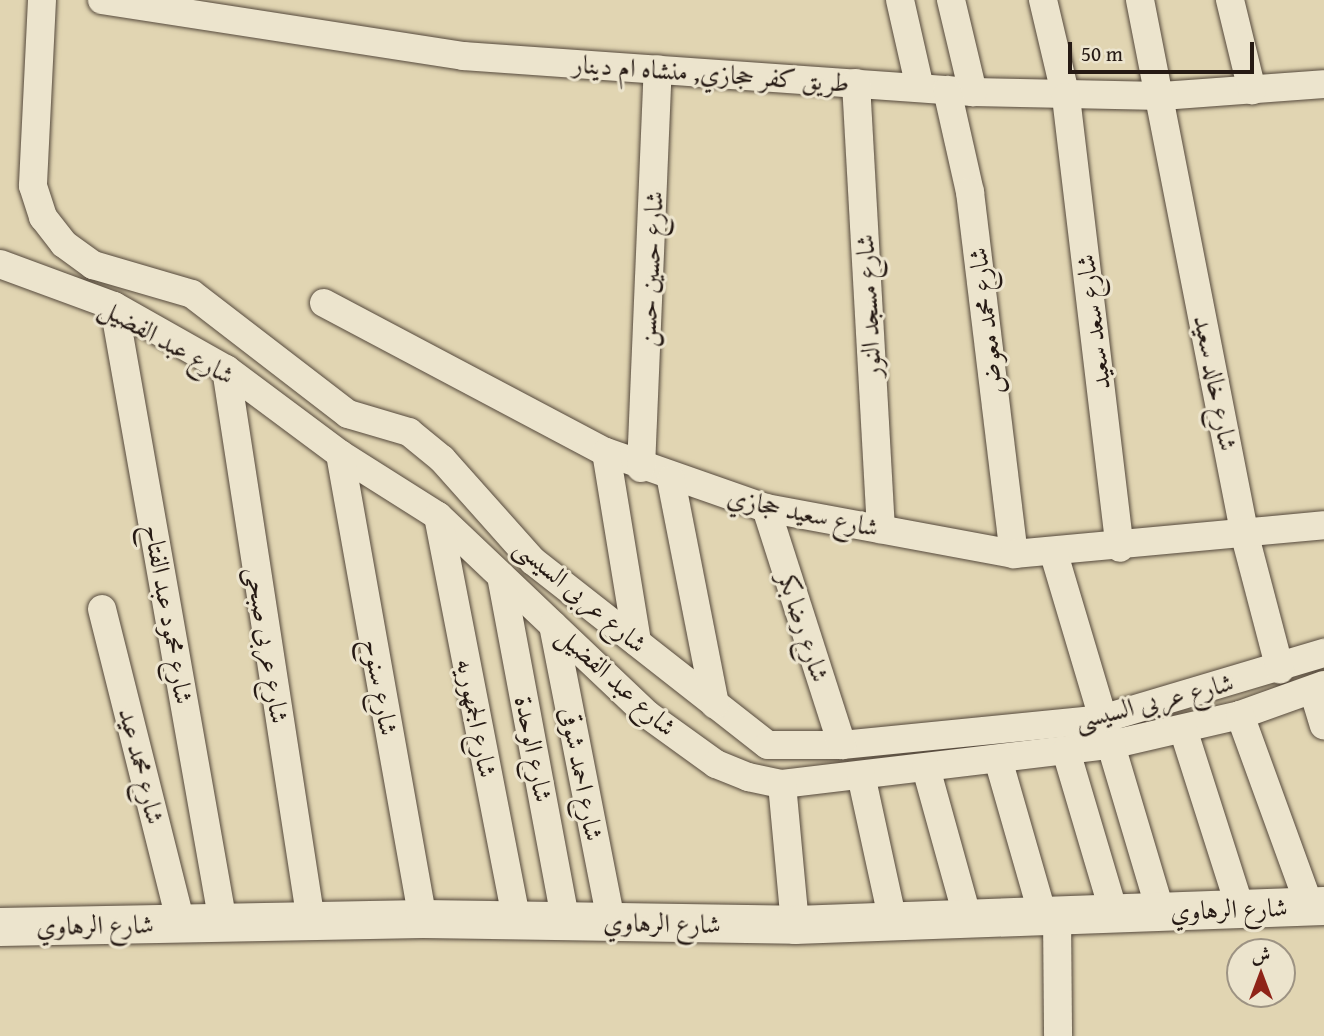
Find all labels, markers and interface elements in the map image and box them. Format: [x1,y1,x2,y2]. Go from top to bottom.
scale bar [1072,28,1258,72]
text: 50 m [1081,38,1123,69]
street label: طريق كفر حجازي, منشاه ام دينار [572,48,850,98]
street label: شارع حسين حسن [630,190,670,348]
street label: شارع مسجد النور [849,234,887,378]
street label: شارع محمد معوض [962,246,1010,396]
street label: شارع سعد سعيد [1069,253,1117,391]
street label: شارع عبد الفضيل [94,291,240,391]
street label: شارع خالد سعيد [1188,313,1244,453]
street label: شارع سعيد حجازي [724,481,882,543]
street label: شارع محمود عبد الفتاح [138,521,200,707]
street label: شارع عربى السيسى [509,531,653,659]
street label: شارع عربى صبحى [240,564,296,726]
street label: شارع رضا بكر [772,568,836,686]
street label: شارع عبد الفضيل [551,619,683,743]
street label: شارع سنوح [357,636,405,738]
street label: شارع الجمهوريه [450,656,504,780]
street label: شارع عربى السيسى [1071,666,1237,736]
street label: شارع الوحدة [508,693,560,805]
street label: شارع احمد شوقى [554,704,610,844]
street label: شارع محمد عيد [112,705,172,827]
street label: شارع الرهاوي [1170,891,1288,927]
street label: شارع الرهاوي [603,906,721,940]
street label: شارع الرهاوي [36,908,154,942]
north arrow [1226,938,1296,1008]
text: ش [1252,940,1270,968]

